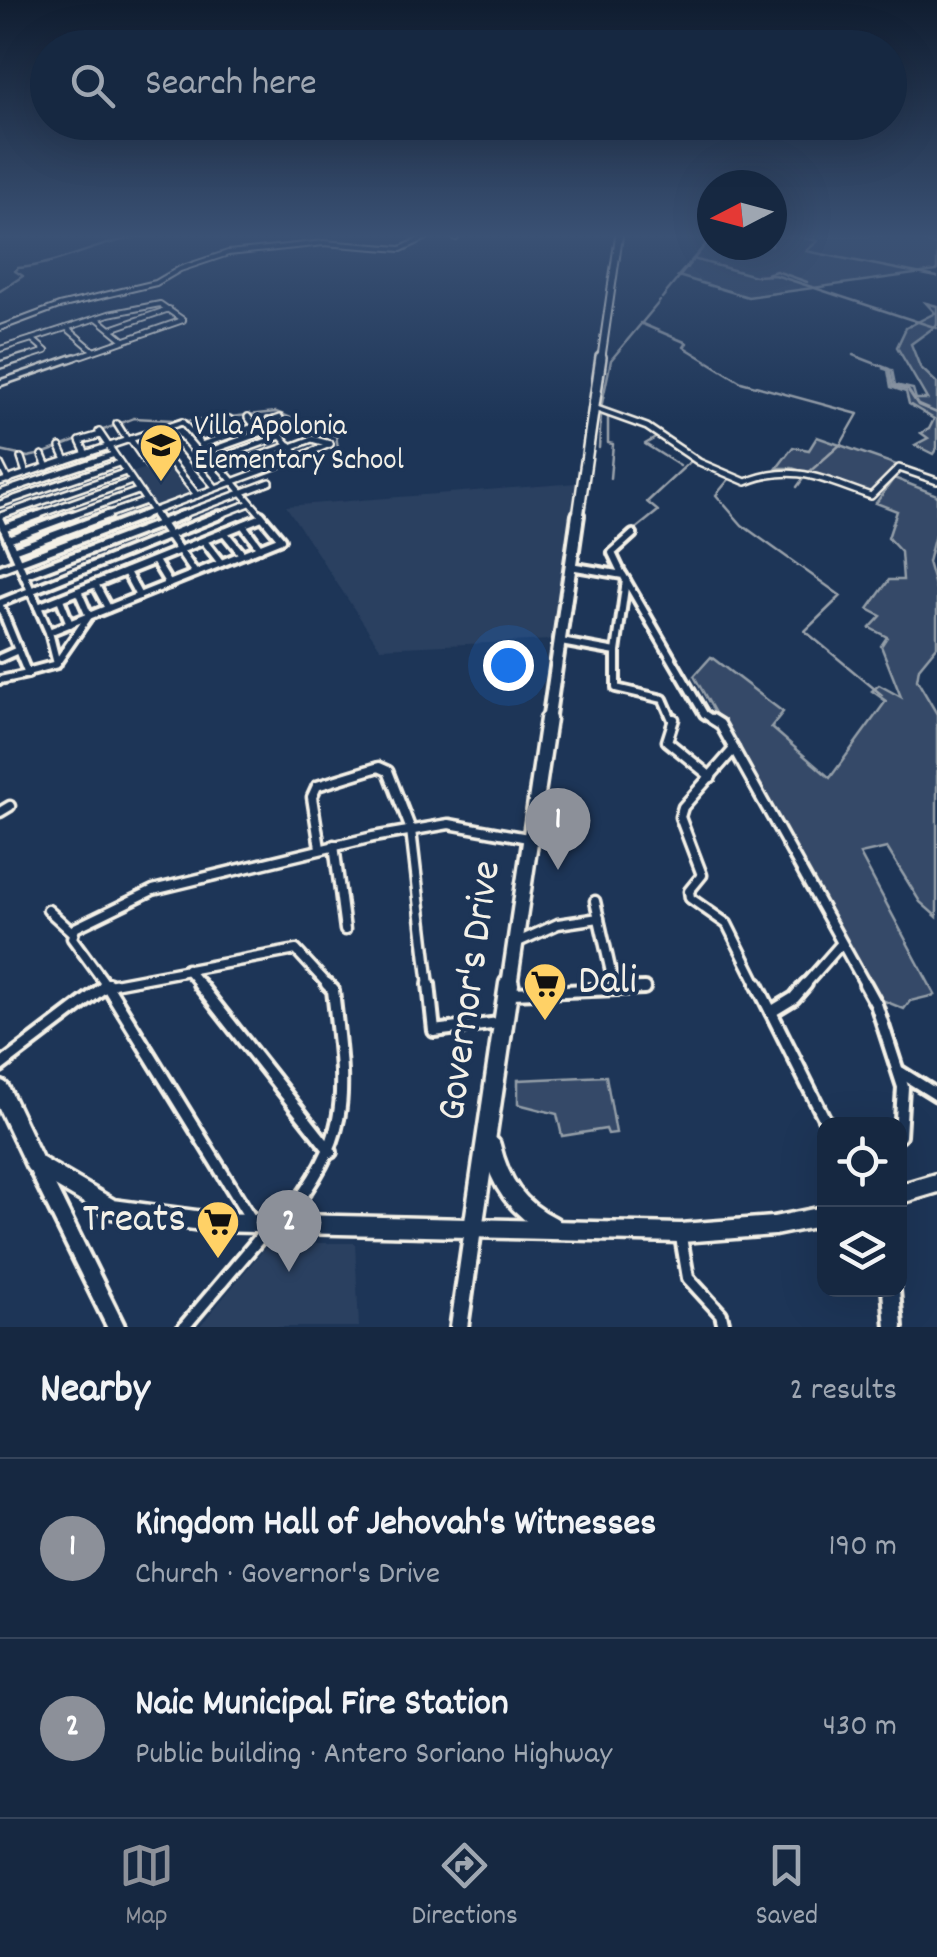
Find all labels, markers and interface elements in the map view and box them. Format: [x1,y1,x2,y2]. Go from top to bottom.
search box [30,30,907,140]
icon: search [65,58,120,113]
text: Search here [145,58,317,113]
north arrow [697,170,787,260]
place label: Villa Apolonia Elementary School [194,407,404,484]
school or university icon: Villa Apolonia Elementary School [138,422,184,483]
your location [483,640,534,691]
pin: 1 [526,788,590,870]
street label: Governor's Drive [424,857,520,1125]
place label: Dali [578,954,637,1014]
supermarket icon: Dali [522,961,568,1022]
map controls [817,1117,907,1297]
button: locate [817,1117,907,1207]
pin: 2 [256,1190,322,1272]
place label: Treats [82,1192,186,1252]
supermarket icon: Treats [195,1199,241,1260]
button: layers [817,1207,907,1297]
text: Nearby [40,1362,150,1422]
text: 2 results [790,1369,897,1415]
text: Kingdom Hall of Jehovah's Witnesses [135,1498,656,1553]
text: 1 [69,1525,76,1571]
text: 190 m [829,1525,897,1571]
text: Church · Governor's Drive [135,1553,440,1599]
text: Naic Municipal Fire Station [135,1678,508,1733]
text: 2 [66,1705,79,1751]
text: 430 m [823,1705,897,1751]
text: Public building · Antero Soriano Highway [135,1733,612,1779]
tab: Map [119,1838,174,1938]
tab: Directions [412,1838,518,1938]
tab: Saved [756,1838,818,1938]

